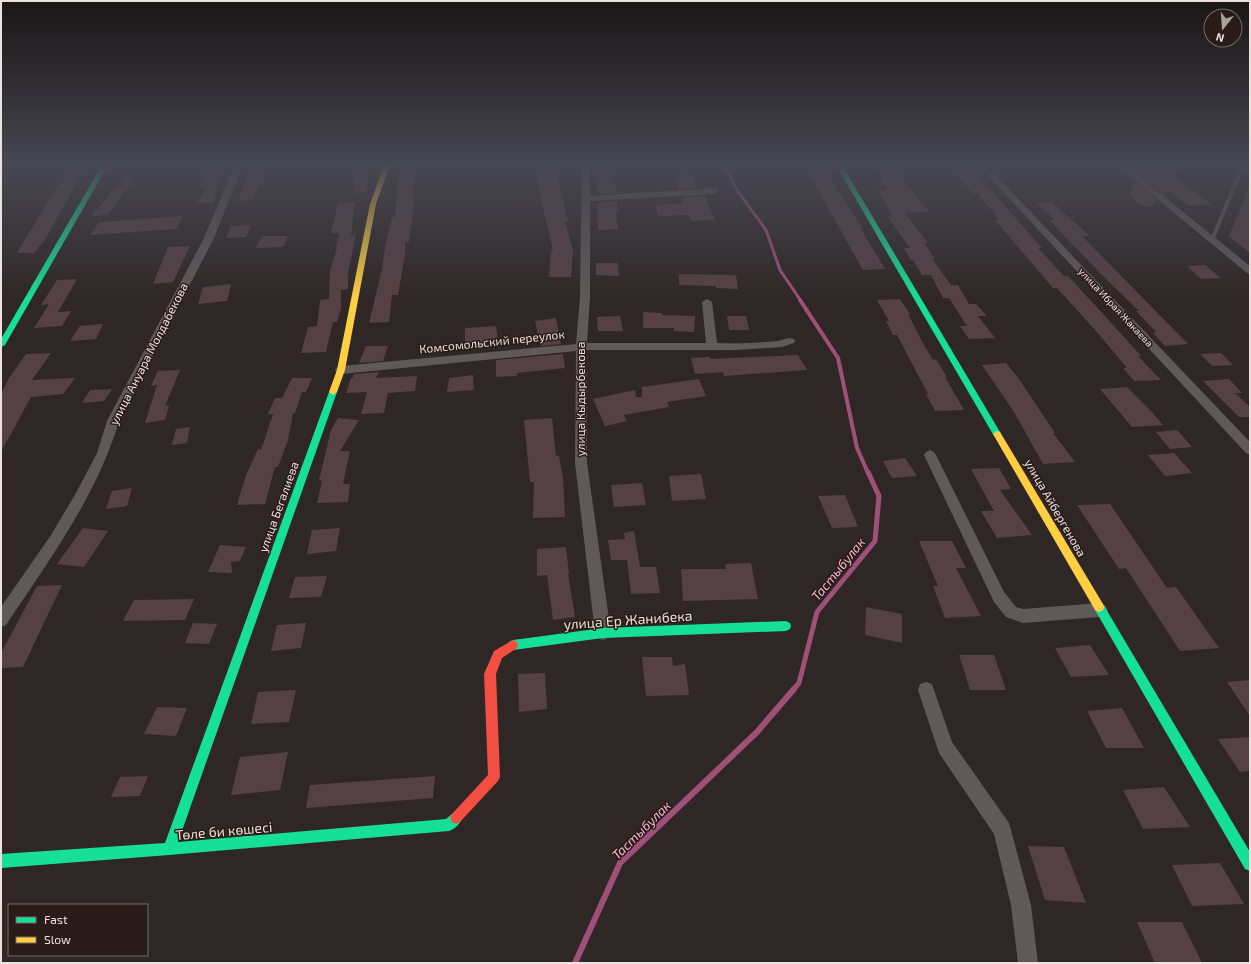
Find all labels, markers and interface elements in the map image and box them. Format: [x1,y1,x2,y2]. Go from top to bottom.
north arrow [1203,8,1243,48]
text: N [1214,31,1226,45]
street label: улица Ибрая Жакаева [1075,265,1156,350]
street label: улица Ануара Молдабекова [106,280,191,427]
street label: Комсомольский переулок [418,326,566,357]
street label: улица Кыдырбекова [573,342,588,456]
street label: улица Айбергенова [1021,456,1089,559]
street label: улица Бегалиева [255,459,302,554]
water label: Тастыбулак [808,534,868,604]
street label: улица Ер Жанибека [563,607,693,632]
water label: Тастыбулак [608,797,674,863]
street label: Төле би көшесі [175,818,273,843]
legend [8,904,148,956]
text: Fast [44,912,68,926]
text: Slow [44,932,71,946]

